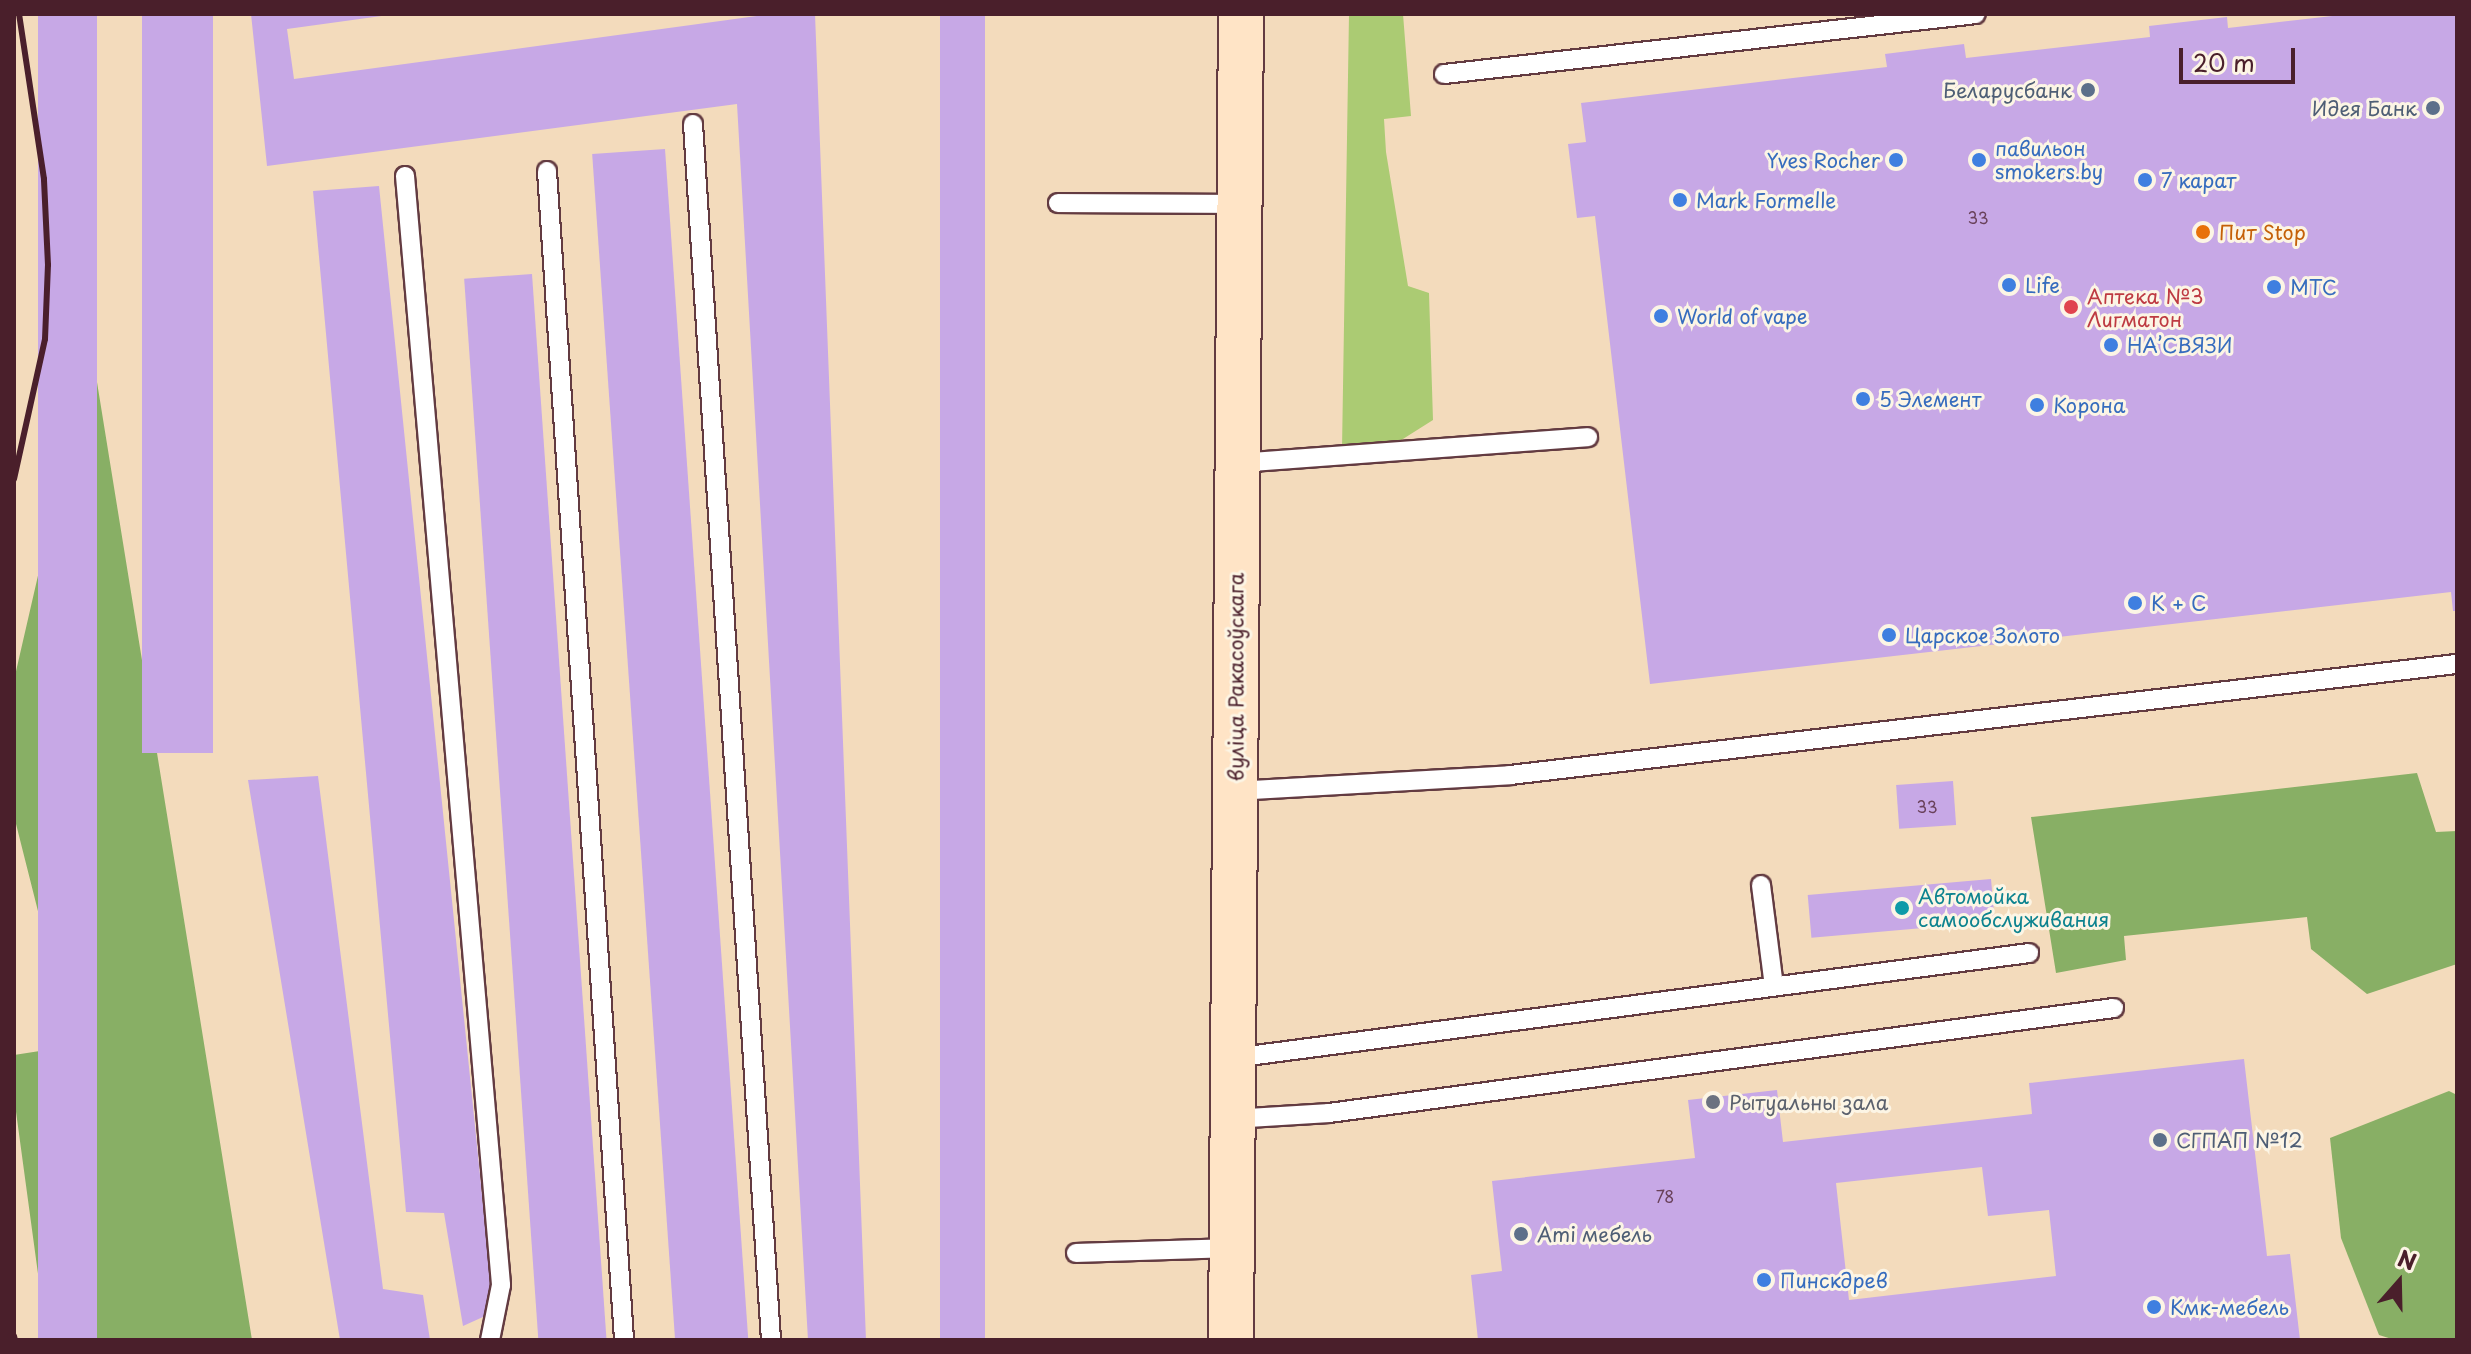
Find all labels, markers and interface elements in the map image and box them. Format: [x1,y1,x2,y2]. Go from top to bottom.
scale bar [2183,32,2299,82]
text: 20 m [2193,44,2255,80]
place label: Беларусбанк [1943,78,2072,102]
marker: Беларусбанк [2079,81,2097,99]
place label: Идея Банк [2312,96,2417,120]
marker: Идея Банк [2424,99,2442,117]
place label: павильон smokers.by [1995,136,2103,183]
place label: Yves Rocher [1767,148,1880,172]
marker: Yves Rocher [1887,151,1905,169]
marker: павильон smokers.by [1970,151,1988,169]
place label: 7 карат [2161,168,2237,192]
marker: 7 карат [2136,171,2154,189]
place label: Mark Formelle [1696,188,1836,212]
marker: Mark Formelle [1671,191,1689,209]
house number: 33 [1967,207,1989,227]
place label: Пит Stop [2219,220,2306,244]
marker: Пит Stop [2194,223,2212,241]
place label: Life [2025,273,2060,297]
place label: МТС [2290,275,2337,299]
marker: Life [2000,276,2018,294]
marker: МТС [2265,278,2283,296]
place label: Аптека №3 Лигматон [2087,284,2203,331]
marker: Аптека №3 Лигматон [2062,298,2080,316]
place label: World of vape [1677,304,1811,328]
marker: World of vape [1652,307,1670,325]
place label: НАʼСВЯЗИ [2127,333,2233,357]
marker: НАʼСВЯЗИ [2102,336,2120,354]
place label: 5 Элемент [1879,387,1981,411]
marker: 5 Элемент [1854,390,1872,408]
place label: Корона [2053,393,2125,417]
marker: Корона [2028,396,2046,414]
street label: вуліца Ракасоўскага [1224,573,1248,781]
place label: К + С [2151,591,2206,615]
marker: К + С [2126,594,2144,612]
place label: Царское Золото [1905,623,2061,647]
marker: Царское Золото [1880,626,1898,644]
house number: 33 [1916,796,1938,816]
place label: Автомойка самообслуживания [1918,884,2109,931]
marker: Автомойка самообслуживания [1893,899,1911,917]
place label: Рытуальны зала [1729,1090,1890,1114]
marker: Рытуальны зала [1704,1093,1722,1111]
place label: СГПАП №12 [2176,1128,2303,1152]
marker: СГПАП №12 [2151,1131,2169,1149]
house number: 78 [1656,1186,1674,1206]
place label: Ami мебель [1537,1222,1653,1246]
marker: Ami мебель [1512,1225,1530,1243]
text: N [2394,1240,2421,1277]
north arrow [2359,1242,2439,1322]
place label: Пинскдрев [1780,1268,1888,1292]
marker: Пинскдрев [1755,1271,1773,1289]
place label: Кмк-мебель [2170,1295,2289,1319]
marker: Кмк-мебель [2145,1298,2163,1316]

